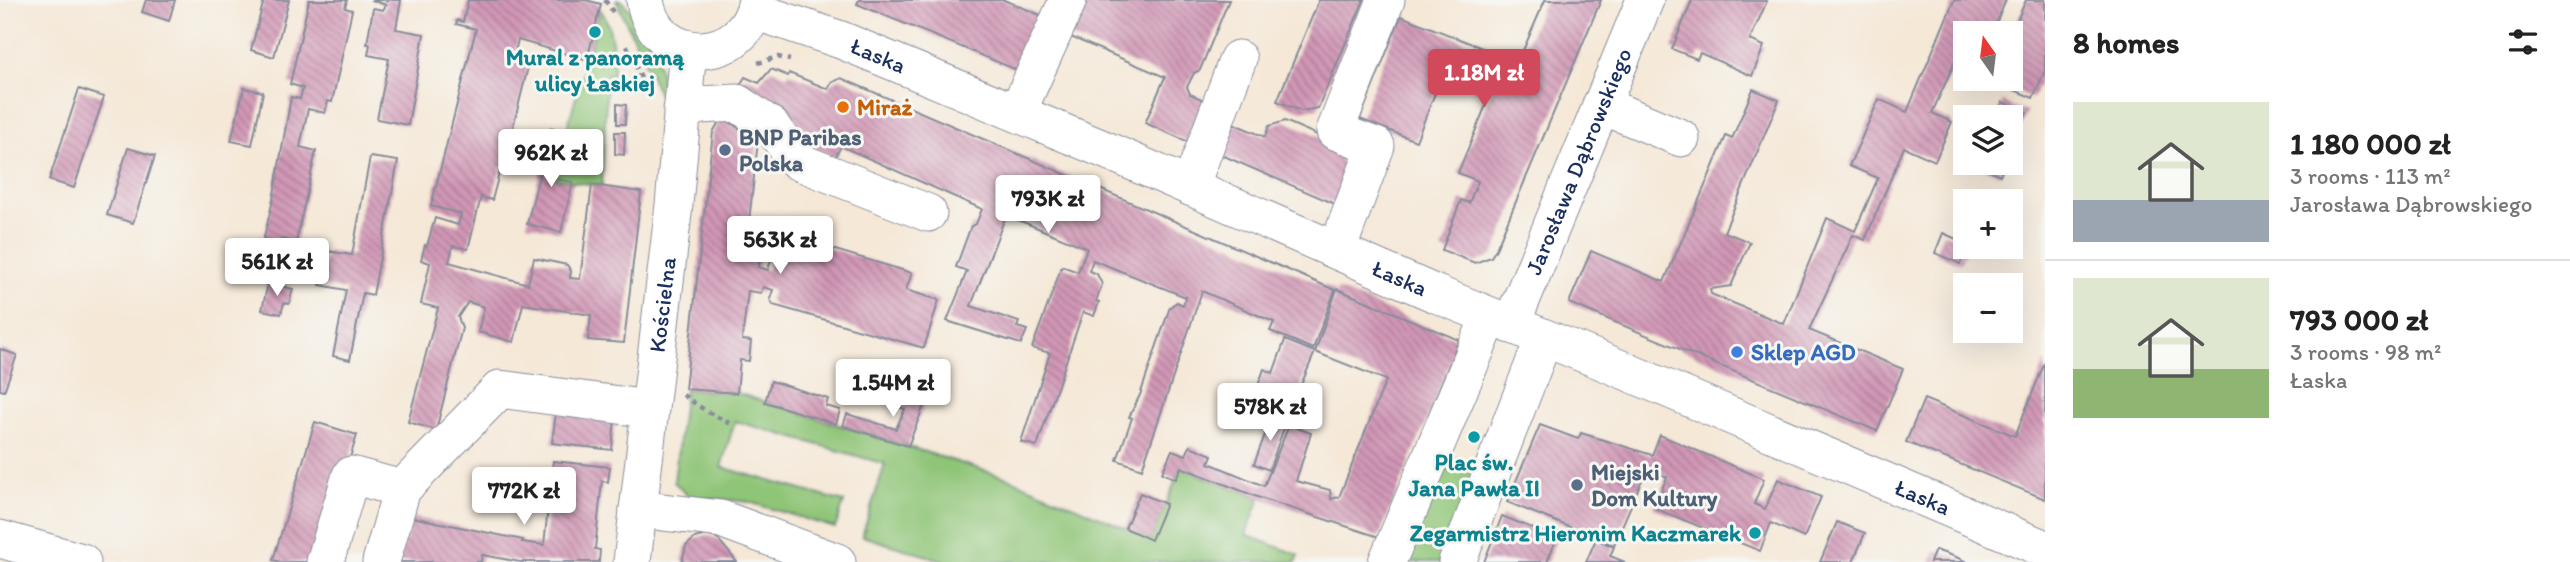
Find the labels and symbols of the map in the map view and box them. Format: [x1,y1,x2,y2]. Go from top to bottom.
north arrow [1953,21,2023,91]
marker: Mural z panoramą ulicy Łaskiej [587,24,603,40]
street label: Łaska [846,32,910,79]
place label: Mural z panoramą ulicy Łaskiej [506,43,685,97]
street label: Jarosława Dąbrowskiego [1519,44,1638,279]
pin: 1.18M zł [1412,50,1556,109]
place label: Miraż [857,93,912,121]
marker: Miraż [835,99,851,115]
place label: BNP Paribas Polska [739,123,862,177]
pin: 962K zł [486,130,616,189]
marker: BNP Paribas Polska [717,142,733,158]
pin: 793K zł [983,176,1113,235]
pin: 563K zł [715,216,845,276]
pin: 561K zł [212,238,342,298]
street label: Łaska [1368,254,1431,302]
street label: Kościelna [643,255,682,354]
place label: Sklep AGD [1751,338,1856,366]
marker: Sklep AGD [1729,344,1745,360]
pin: 1.54M zł [821,360,965,419]
pin: 578K zł [1205,384,1335,443]
marker: Plac św. Jana Pawła II [1466,429,1482,445]
place label: Plac św. Jana Pawła II [1407,448,1540,502]
place label: Miejski Dom Kultury [1591,458,1718,512]
pin: 772K zł [459,468,589,527]
street label: Łaska [1891,473,1954,521]
marker: Miejski Dom Kultury [1569,477,1585,493]
place label: Zegarmistrz Hieronim Kaczmarek [1410,519,1742,547]
marker: Zegarmistrz Hieronim Kaczmarek [1747,525,1763,541]

